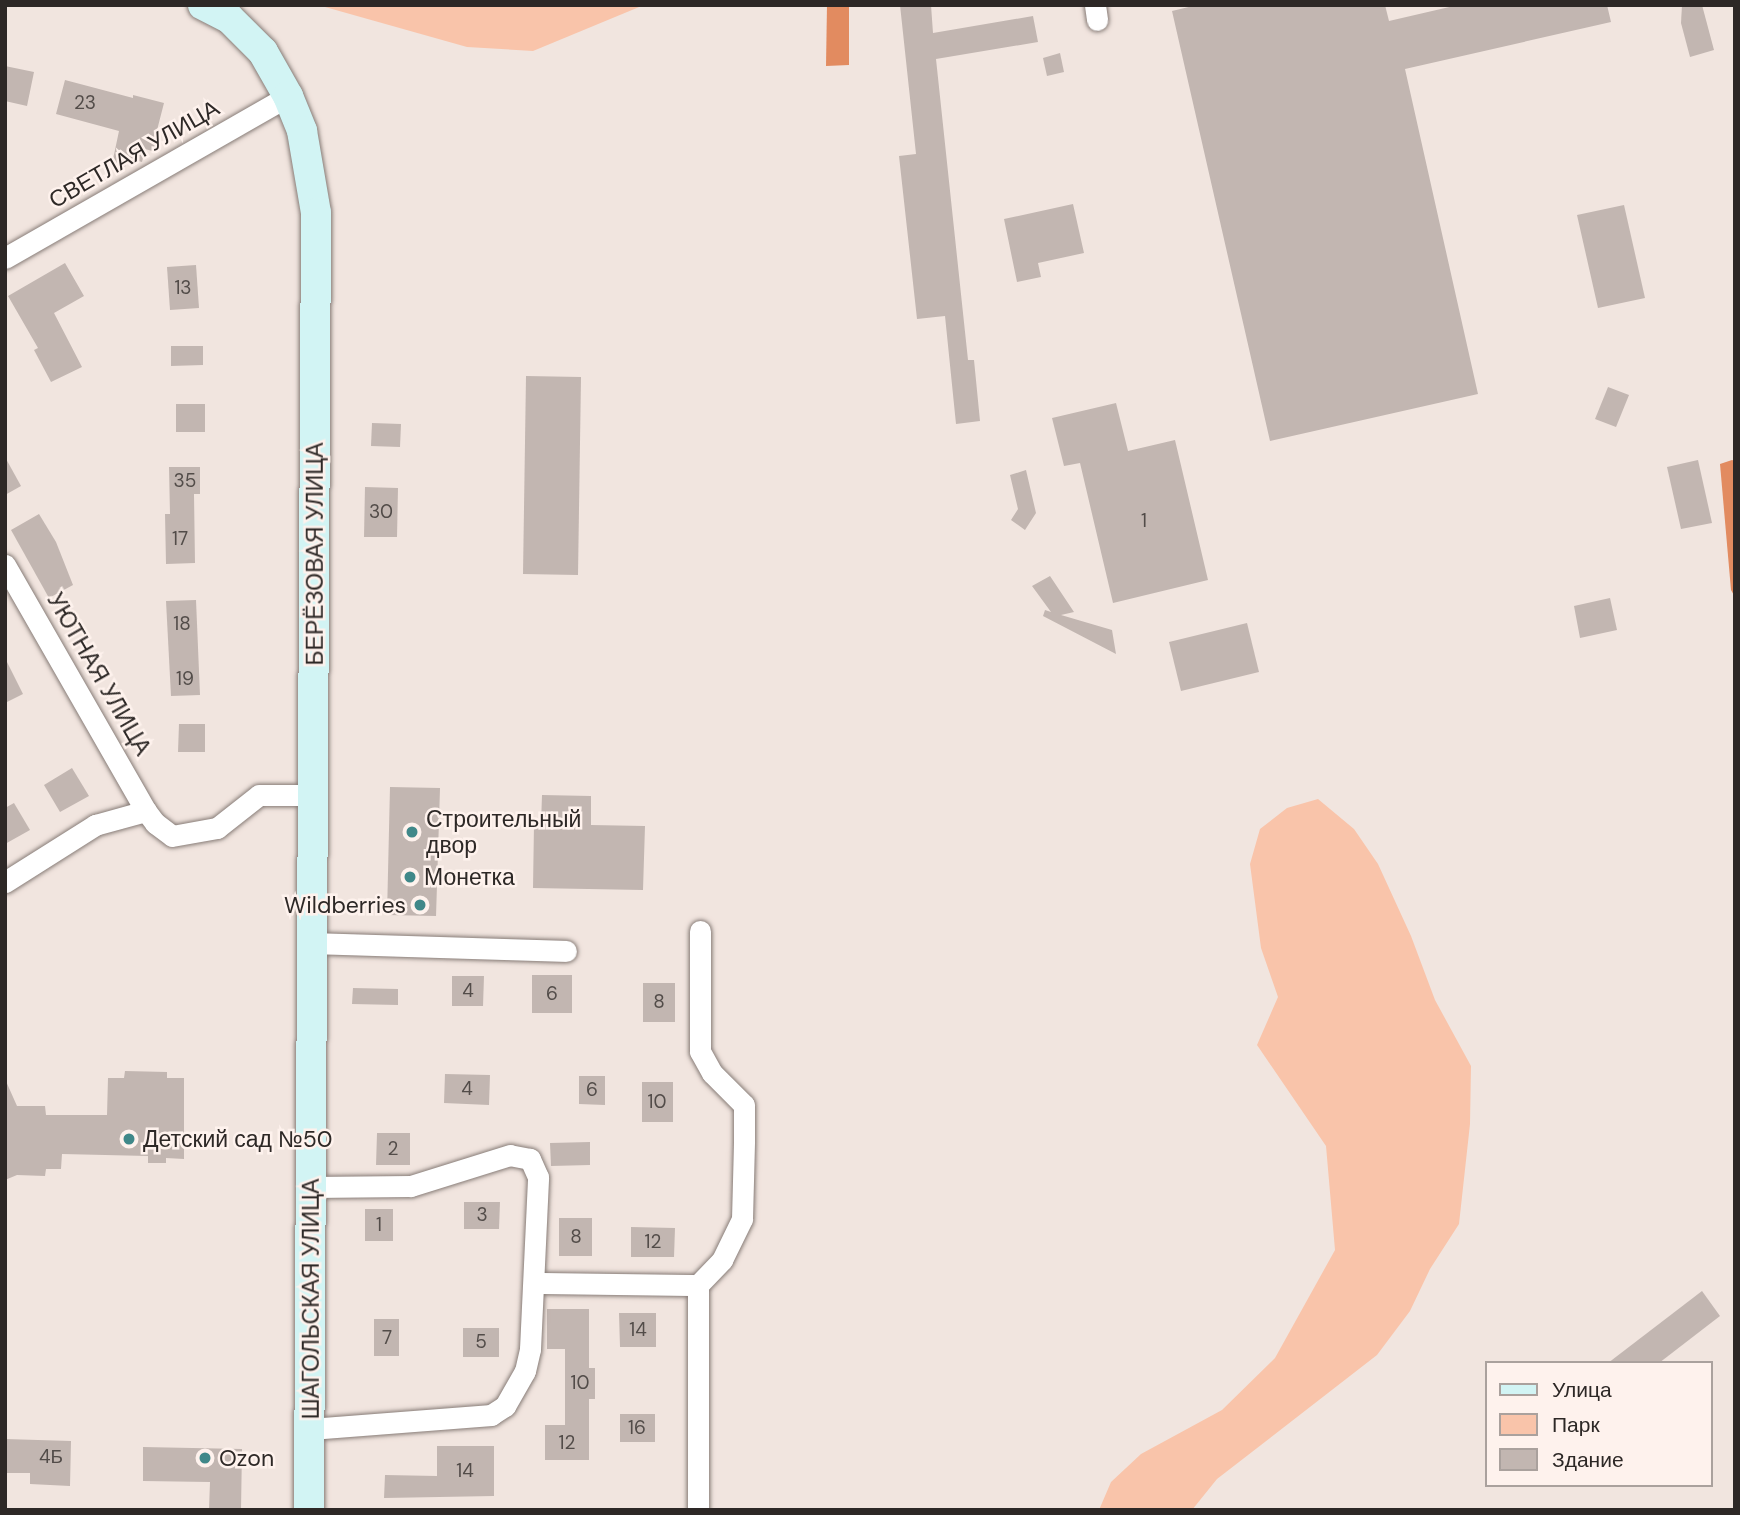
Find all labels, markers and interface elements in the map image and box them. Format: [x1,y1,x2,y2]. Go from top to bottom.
house number: 23 [74,92,96,114]
street label: СВЕТЛАЯ УЛИЦА [44,94,224,214]
house number: 13 [174,277,192,299]
street label: БЕРЁЗОВАЯ УЛИЦА [301,442,329,666]
house number: 35 [174,470,196,492]
house number: 30 [369,501,393,523]
house number: 1 [1141,510,1147,532]
house number: 17 [172,528,188,550]
street label: УЮТНАЯ УЛИЦА [41,588,157,760]
house number: 18 [173,613,191,635]
house number: 19 [176,668,194,690]
place label: Строительный двор [426,805,581,859]
marker: Строительный двор [404,824,420,840]
place label: Монетка [424,863,515,891]
marker: Монетка [402,869,418,885]
place label: Wildberries [284,891,406,919]
marker: Wildberries [412,897,428,913]
house number: 4 [462,980,474,1002]
house number: 6 [546,983,558,1005]
house number: 8 [653,991,665,1013]
house number: 4 [461,1078,473,1100]
house number: 6 [586,1079,598,1101]
house number: 10 [648,1091,666,1113]
place label: Детский сад №50 [143,1125,333,1153]
marker: Детский сад №50 [121,1131,137,1147]
house number: 2 [388,1138,398,1160]
street label: ШАГОЛЬСКАЯ УЛИЦА [297,1179,325,1419]
house number: 3 [476,1204,488,1226]
house number: 1 [376,1214,382,1236]
house number: 8 [570,1226,582,1248]
house number: 12 [645,1231,661,1253]
house number: 14 [629,1319,647,1341]
house number: 7 [382,1327,392,1349]
house number: 5 [475,1331,487,1353]
legend [1484,1361,1712,1487]
house number: 10 [571,1372,589,1394]
text: Улица [1552,1376,1612,1404]
text: Парк [1552,1411,1600,1439]
house number: 16 [628,1417,646,1439]
house number: 12 [559,1432,575,1454]
place label: Ozon [219,1444,274,1472]
house number: 4Б [39,1446,63,1468]
text: Здание [1552,1446,1624,1474]
marker: Ozon [197,1450,213,1466]
house number: 14 [456,1460,474,1482]

